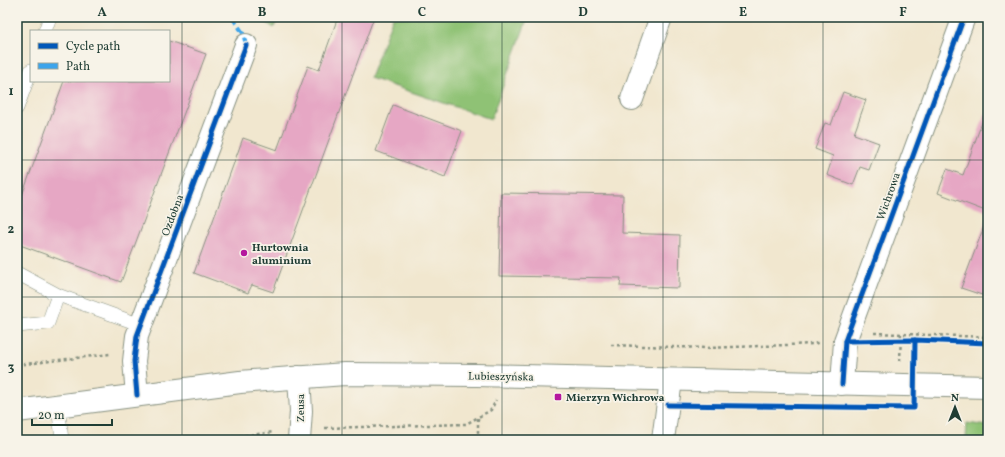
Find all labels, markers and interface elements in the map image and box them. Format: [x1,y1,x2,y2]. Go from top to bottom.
text: A [97,4,107,22]
text: B [258,4,267,22]
text: C [418,4,426,22]
text: D [578,4,588,22]
text: E [739,4,747,22]
text: F [899,4,907,22]
legend [30,30,170,82]
text: Cycle path [66,39,121,55]
text: Path [66,59,90,75]
text: 1 [8,83,14,101]
street label: Wichrowa [874,170,905,222]
street label: Ozdobna [159,192,188,239]
text: 2 [8,221,15,239]
place label: Hurtownia aluminium [252,241,312,269]
marker: Hurtownia aluminium [239,248,249,258]
text: 3 [8,359,15,377]
street label: Lubieszyńska [468,369,535,386]
north arrow [935,387,975,427]
place label: Mierzyn Wichrowa [566,391,665,406]
text: N [951,391,959,406]
marker: Mierzyn Wichrowa [553,392,563,402]
street label: Zeusa [294,393,309,422]
scale bar [32,401,112,427]
text: 20 m [38,408,65,424]

